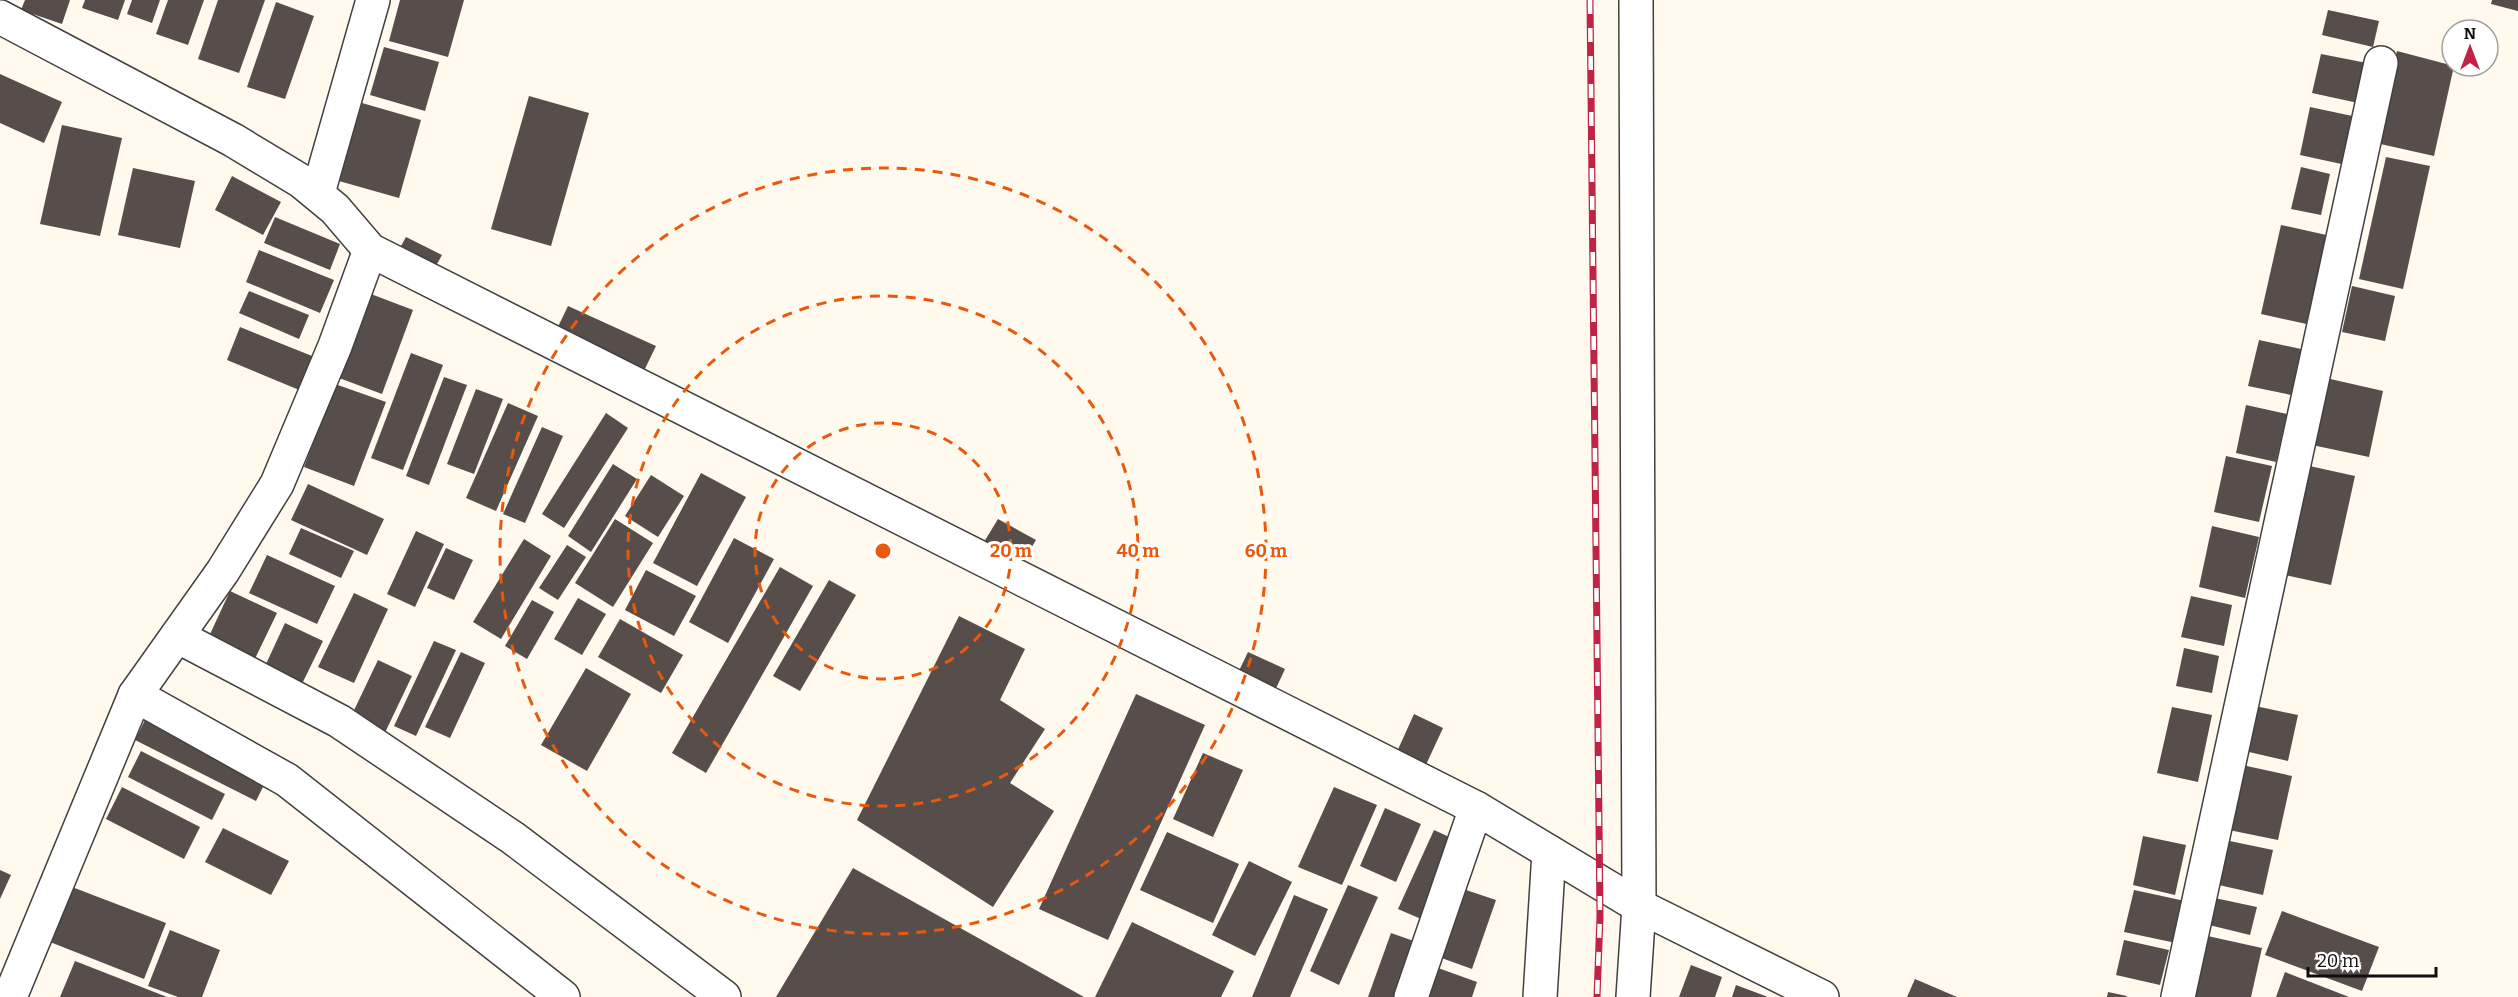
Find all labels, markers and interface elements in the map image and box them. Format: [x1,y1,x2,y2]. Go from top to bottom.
north arrow [2440,18,2500,78]
text: N [2464,24,2476,43]
text: 20 m [990,540,1032,562]
text: 40 m [1117,540,1159,562]
text: 60 m [1245,540,1287,562]
centre of rings [873,541,893,561]
scale bar [2308,940,2436,978]
text: 20 m [2317,950,2359,972]

